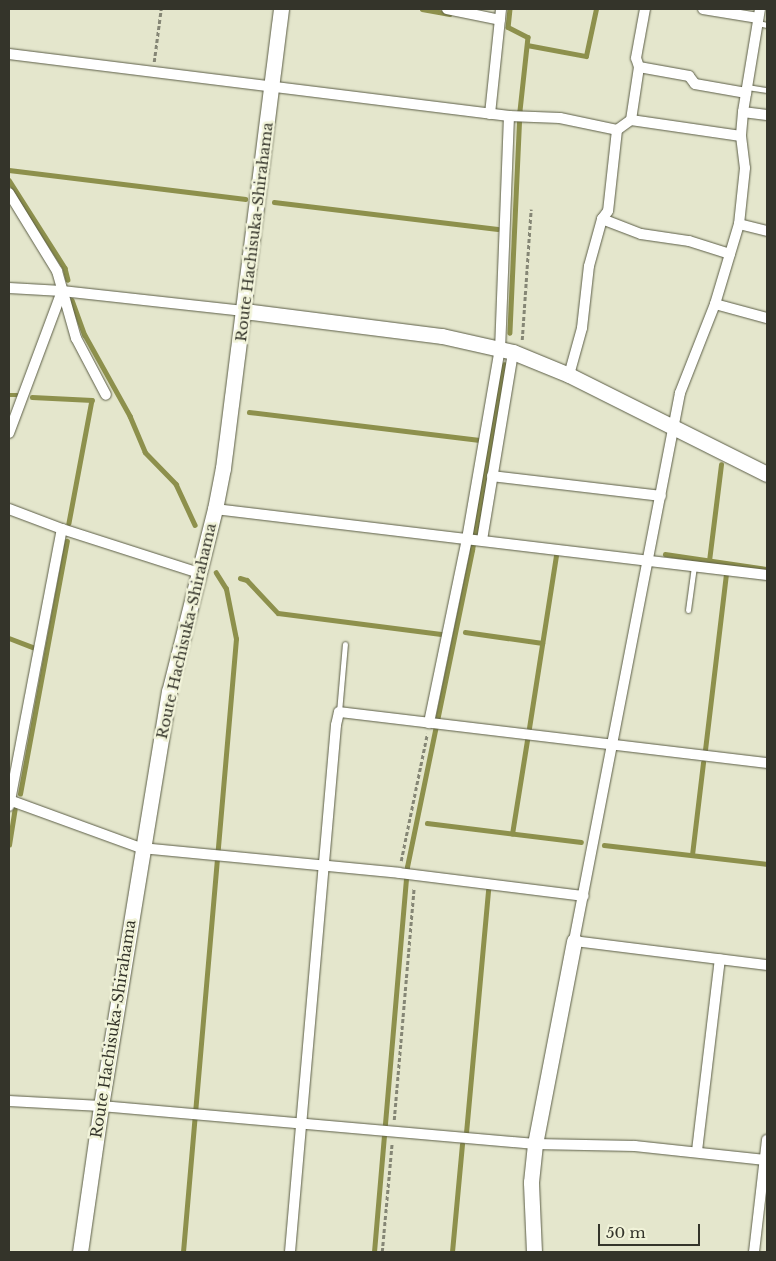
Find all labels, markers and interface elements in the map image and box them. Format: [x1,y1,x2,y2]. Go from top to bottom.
street label: Route Hachisuka-Shirahama [232,121,276,343]
street label: Route Hachisuka-Shirahama [152,521,220,741]
street label: Route Hachisuka-Shirahama [87,919,139,1139]
scale bar [601,1214,704,1246]
text: 50 m [606,1223,646,1242]

